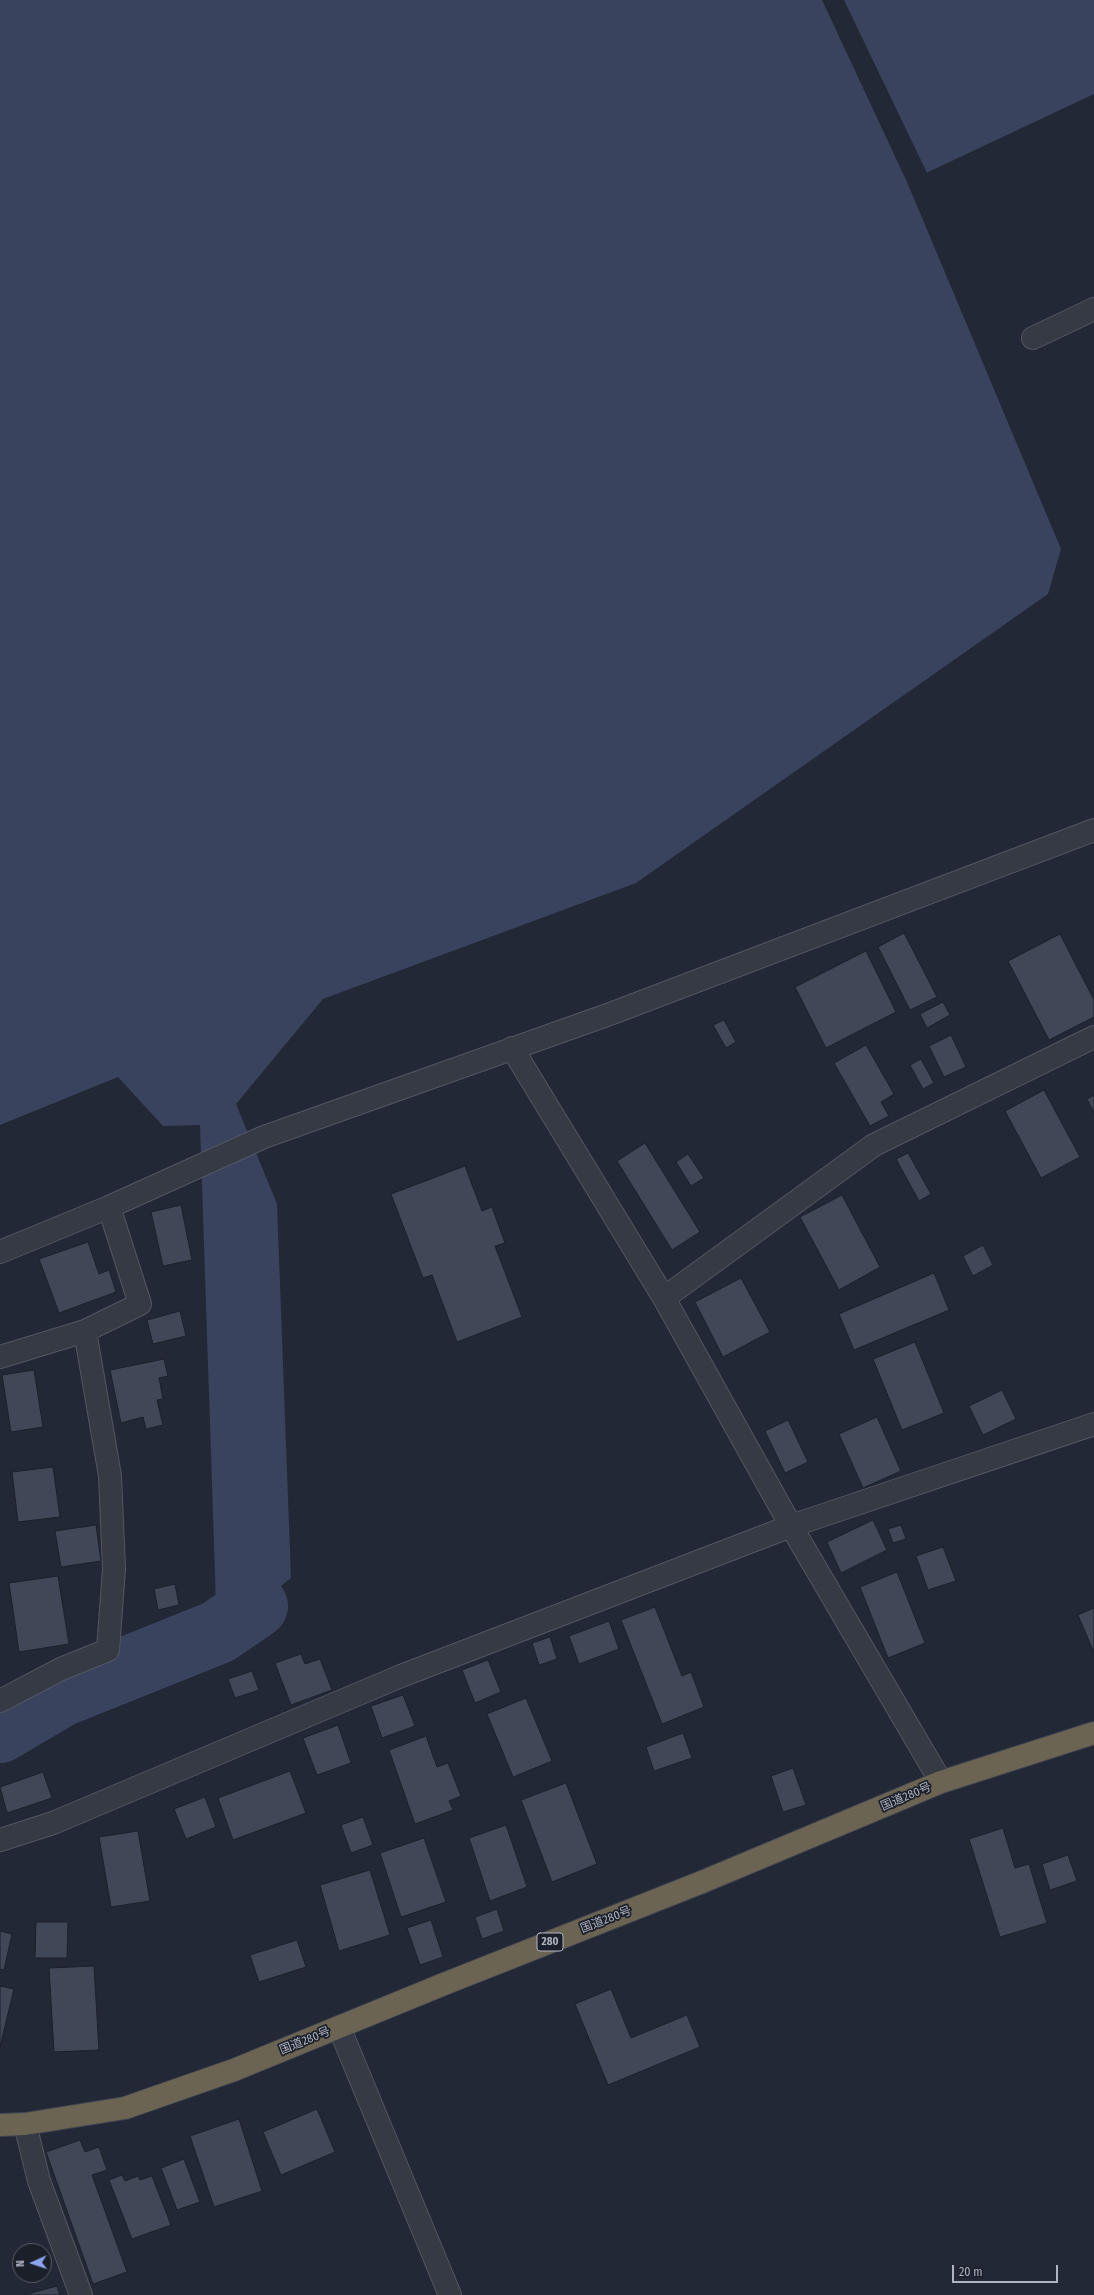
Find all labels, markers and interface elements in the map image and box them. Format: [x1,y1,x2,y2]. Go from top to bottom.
street label: 国道280号 [879,1780,933,1814]
street label: 国道280号 [578,1904,634,1936]
road number: 280 [537,1933,563,1951]
street label: 国道280号 [277,2024,333,2058]
north arrow [12,2243,52,2283]
scale bar [954,2257,1060,2283]
text: N [14,2260,27,2267]
text: 20 m [959,2265,983,2279]

